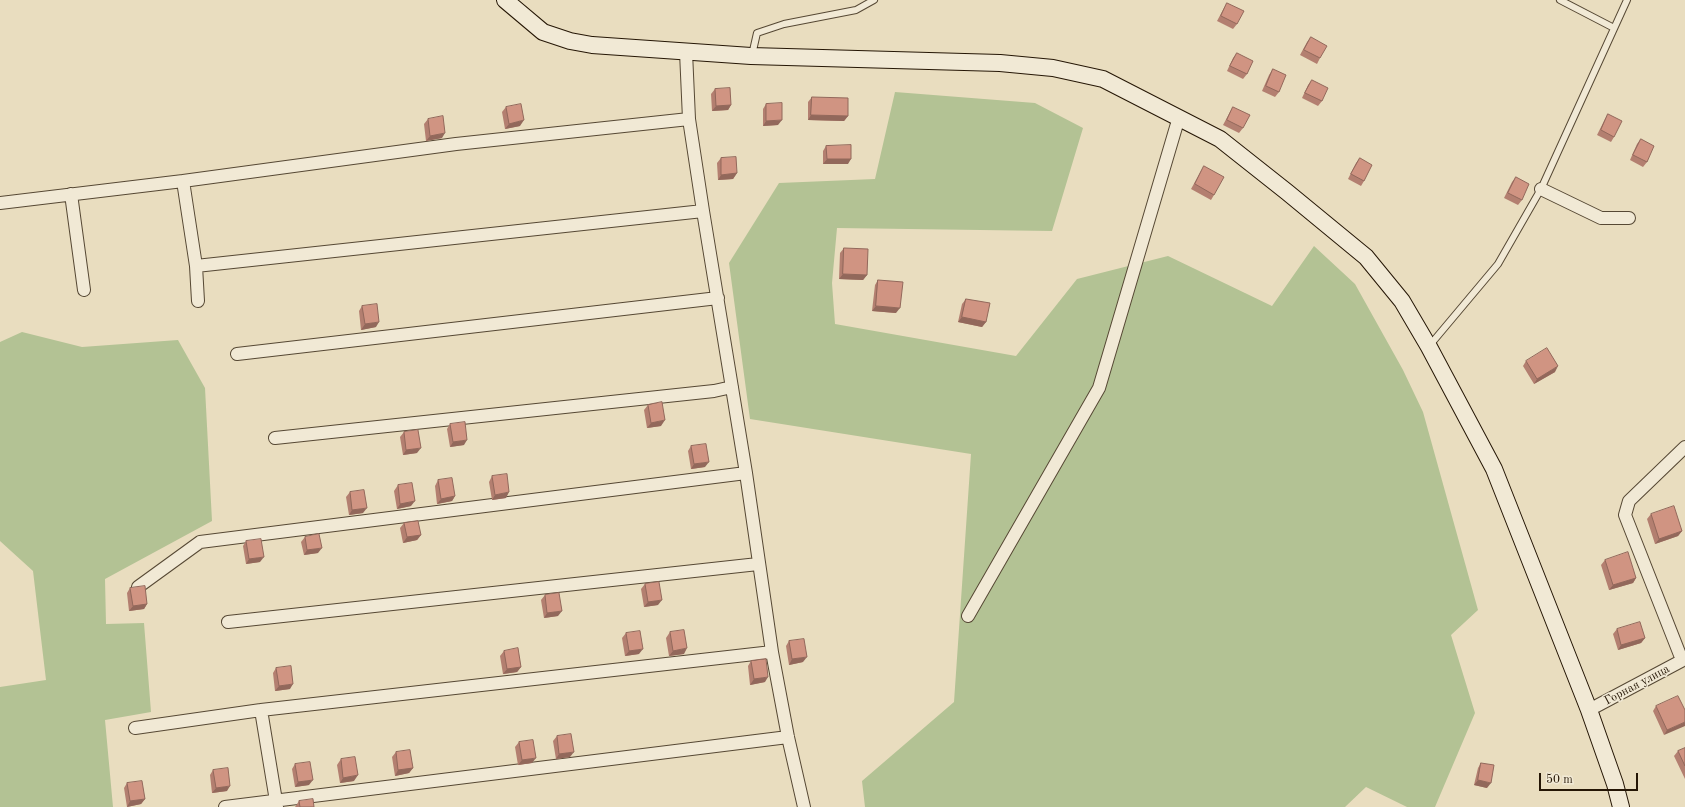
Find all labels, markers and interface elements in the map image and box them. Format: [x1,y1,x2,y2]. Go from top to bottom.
street label: Горная улица [1602,662,1672,708]
scale bar [1541,765,1640,791]
text: 50 m [1546,774,1573,786]

